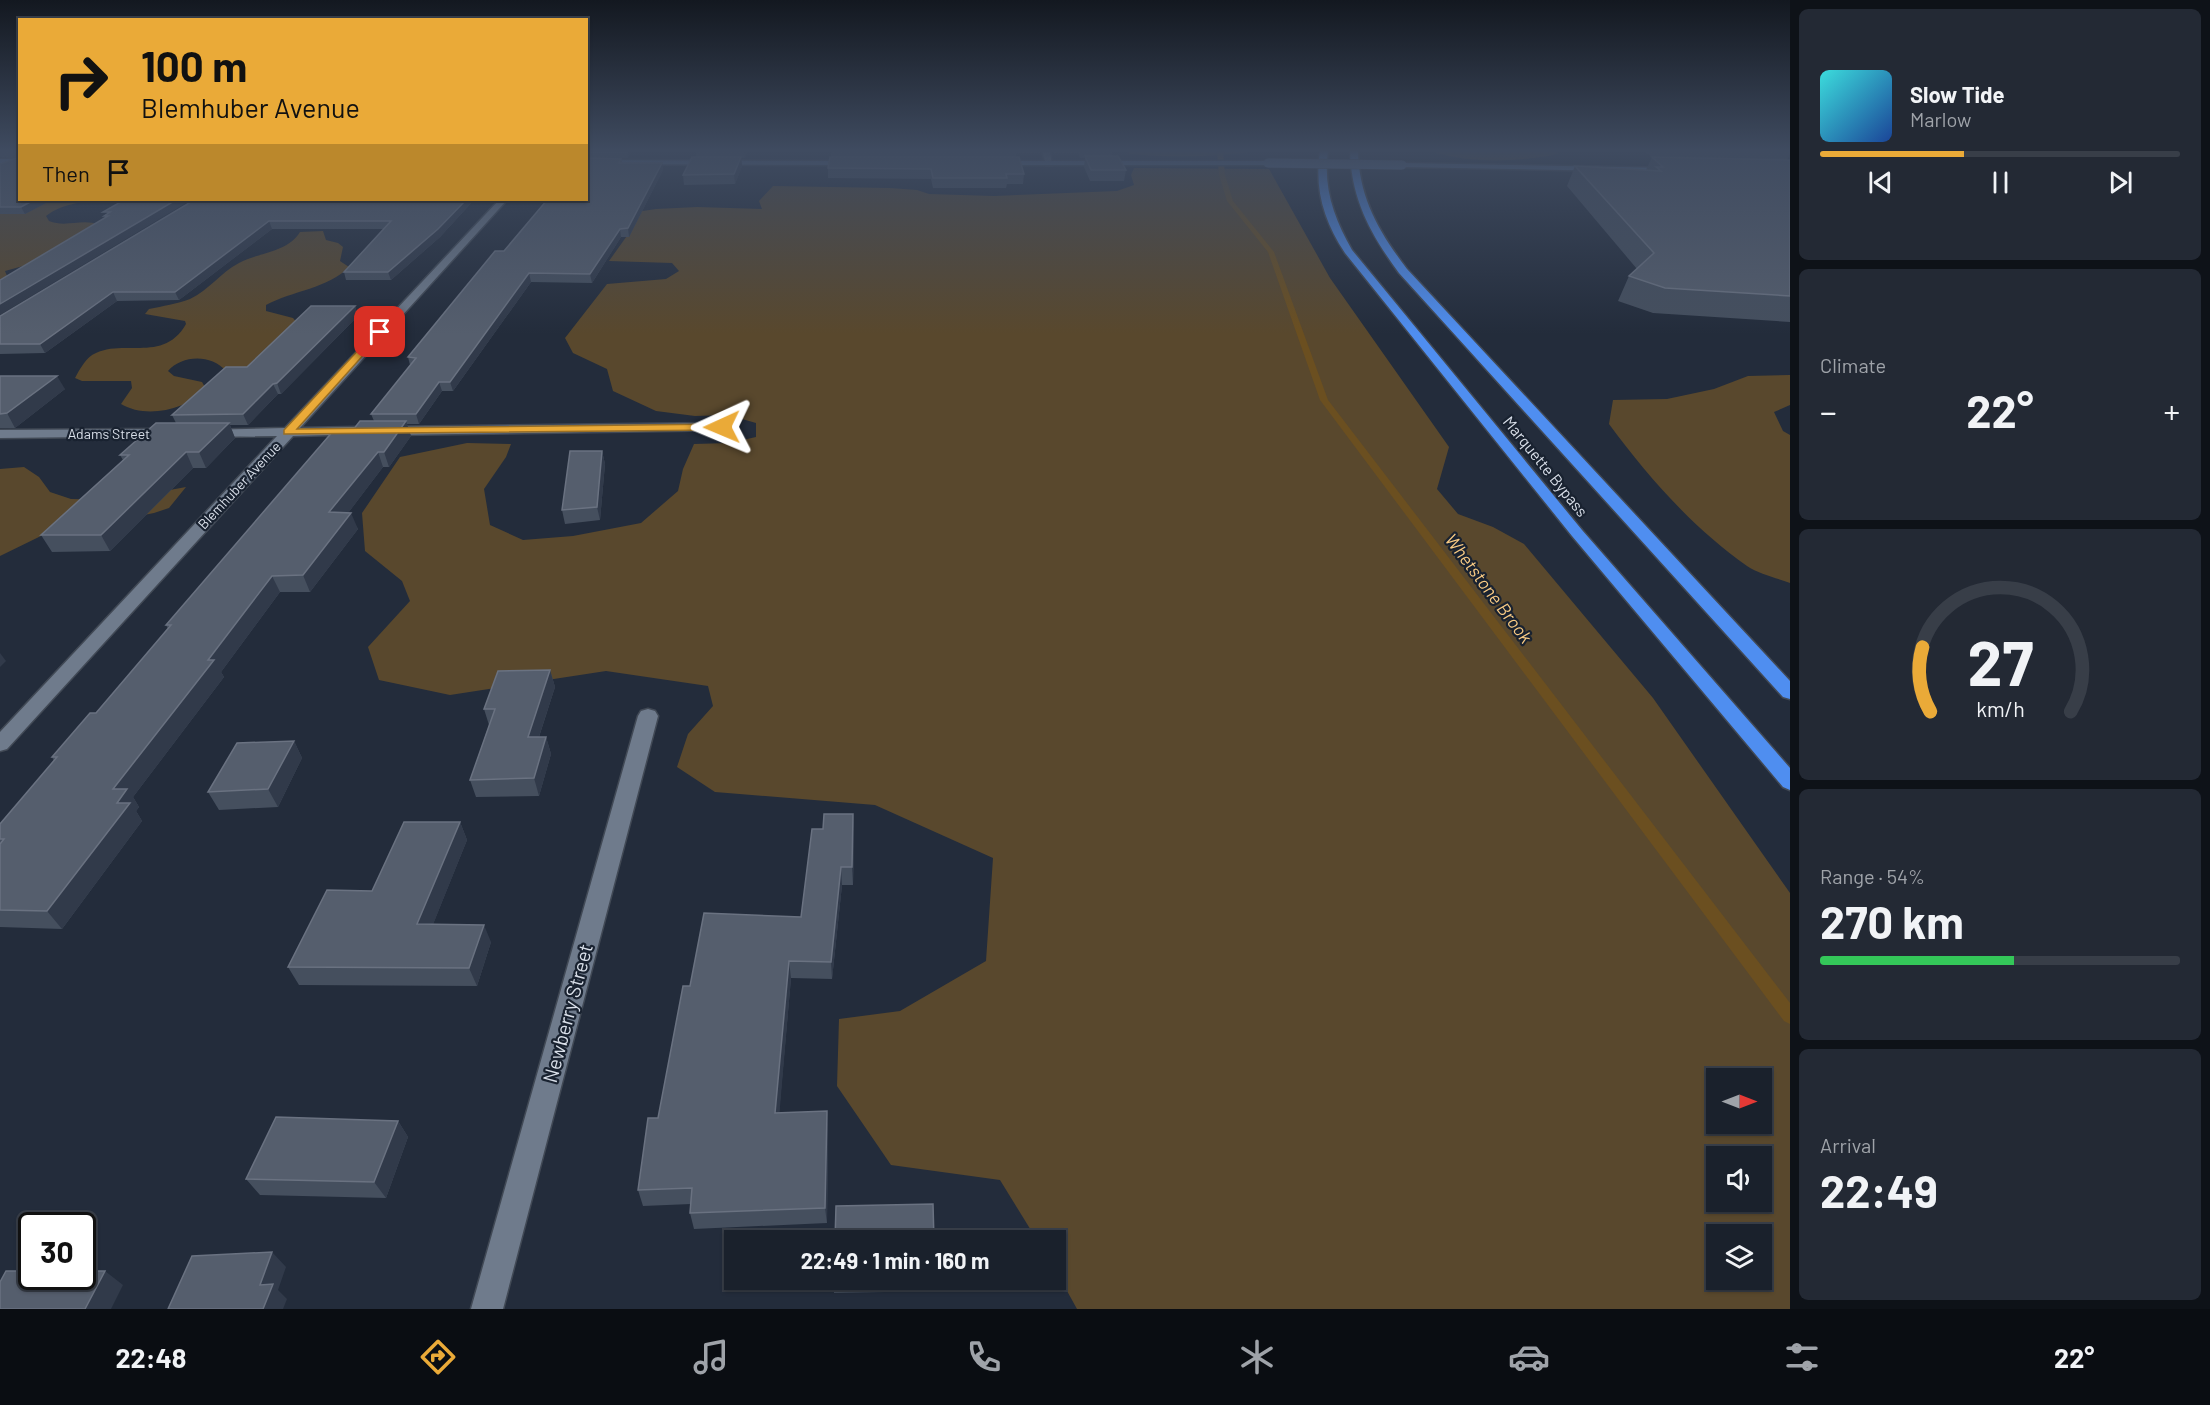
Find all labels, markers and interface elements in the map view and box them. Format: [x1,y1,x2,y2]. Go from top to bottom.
text: 100 m [141,40,247,90]
icon: right [42,42,120,120]
text: Slow Tide [1910,81,2005,107]
text: Blemhuber Avenue [141,91,360,123]
text: Marlow [1910,107,1971,131]
icon: arrive [102,156,135,189]
text: Then [42,160,90,186]
icon: previous [1864,166,1897,199]
icon: pause [1984,166,2017,199]
icon: next [2104,166,2137,199]
pin [354,306,405,357]
icon: arrive [363,315,396,348]
text: Climate [1820,353,1886,377]
text: 22° [1966,383,2034,437]
text: − [1820,391,1837,431]
text: + [2163,391,2180,431]
position arrow [690,395,754,459]
street label: Marquette Bypass [1500,412,1592,520]
street label: Adams Street [68,425,150,442]
street label: Blemhuber Avenue [194,438,284,532]
water label: Whetstone Brook [1441,529,1537,647]
text: 27 [1967,624,2033,698]
text: km/h [1976,696,2024,721]
text: Range · 54% [1820,864,1925,888]
text: 270 km [1820,894,1964,948]
street label: Newberry Street [537,941,597,1085]
north arrow [1706,1068,1772,1134]
map controls [1706,1068,1772,1290]
text: Arrival [1820,1133,1876,1157]
button: sound [1706,1146,1772,1212]
text: 22:49 [1820,1163,1938,1217]
speed limit sign: 30 [18,1212,96,1290]
button: layers [1706,1224,1772,1290]
text: 22:49 · 1 min · 160 m [801,1247,989,1273]
icon: directions [417,1336,459,1378]
icon: music [690,1336,732,1378]
icon: phone [963,1336,1005,1378]
icon: climate [1236,1336,1278,1378]
icon: car [1508,1336,1550,1378]
icon: filters [1781,1336,1823,1378]
text: 22:48 [115,1341,186,1373]
text: 22° [2054,1341,2095,1373]

